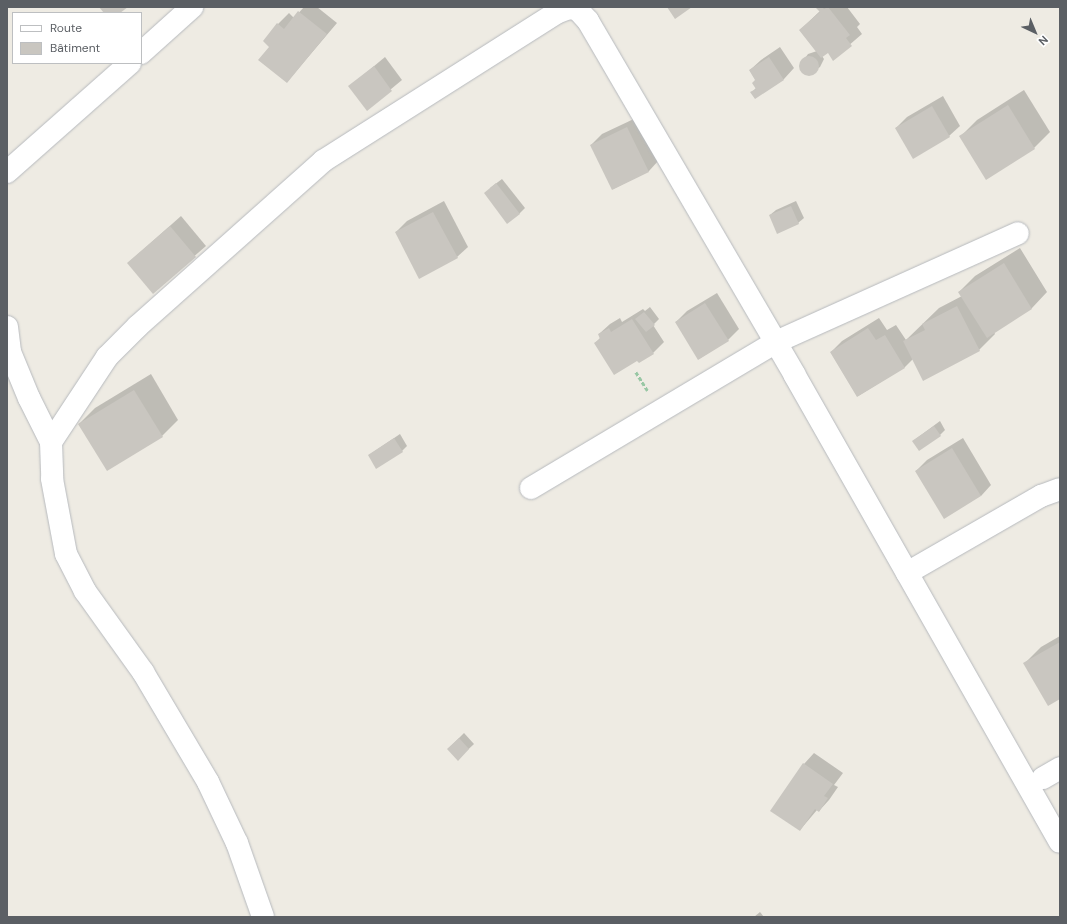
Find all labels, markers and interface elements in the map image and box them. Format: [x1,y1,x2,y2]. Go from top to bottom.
legend [12,12,142,64]
north arrow [1015,12,1055,52]
text: Route [50,20,82,36]
text: N [1036,33,1051,48]
text: Bâtiment [50,40,100,56]

